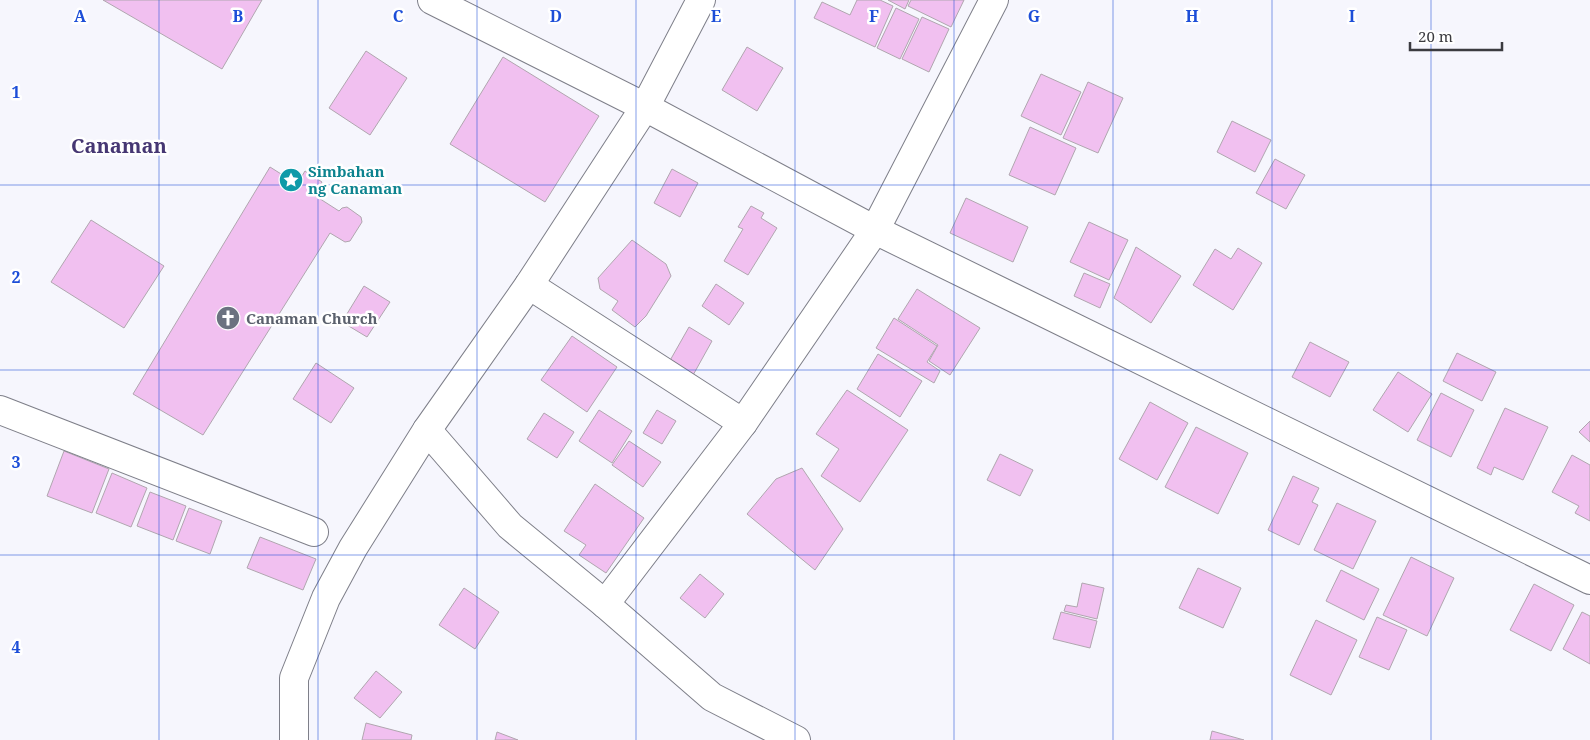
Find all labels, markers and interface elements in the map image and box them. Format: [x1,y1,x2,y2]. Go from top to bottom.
text: A [74,5,87,27]
text: B [233,5,244,27]
text: C [393,5,404,27]
text: D [550,5,562,27]
text: E [711,5,721,27]
text: F [869,5,879,27]
text: G [1028,5,1040,27]
text: H [1185,5,1199,27]
text: I [1349,5,1355,27]
scale bar [1410,20,1502,52]
text: 20 m [1418,26,1453,46]
text: 1 [11,81,21,103]
district label: Canaman [71,132,167,159]
place label: Simbahan ng Canaman [308,161,402,198]
place icon: Simbahan ng Canaman [278,167,304,193]
text: 2 [11,266,21,288]
church icon: Canaman Church [215,305,241,331]
place label: Canaman Church [246,308,378,328]
text: 3 [11,451,21,473]
text: 4 [11,636,21,658]

